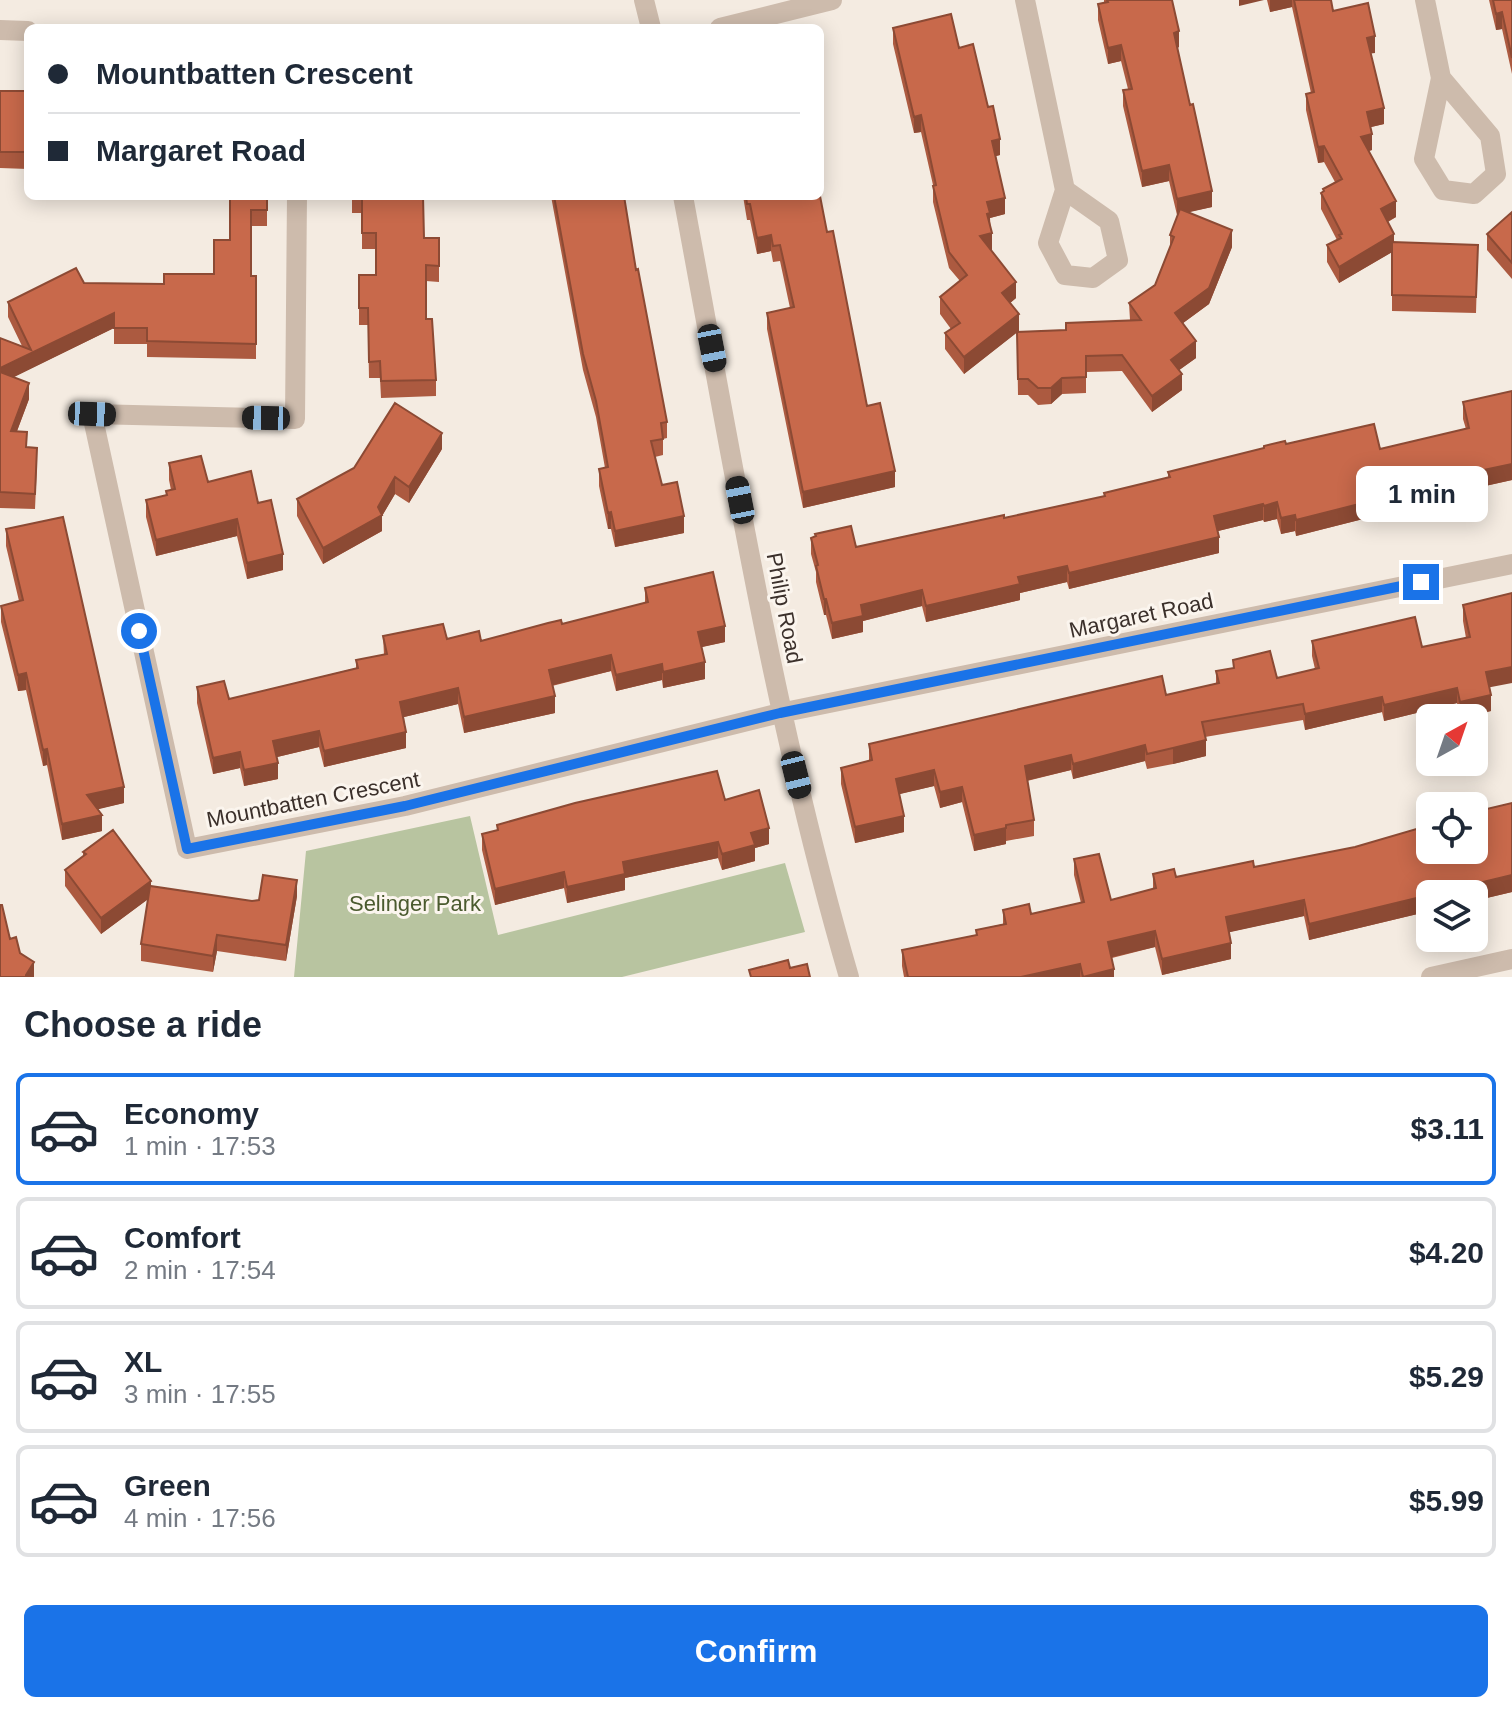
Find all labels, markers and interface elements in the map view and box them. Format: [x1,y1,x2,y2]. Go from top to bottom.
text: Mountbatten Crescent [96,57,413,90]
text: Margaret Road [96,134,306,167]
car [696,322,728,374]
car [68,401,116,427]
car [242,406,290,430]
callout: 1 min [1355,466,1487,522]
car [724,474,756,526]
text: 1 min [1388,479,1456,509]
street label: Philip Road [762,550,808,666]
route end [1403,564,1439,600]
street label: Margaret Road [1067,588,1215,643]
route start [121,613,157,649]
north arrow [1416,704,1488,776]
map controls [1416,704,1488,952]
car [779,749,813,801]
street label: Mountbatten Crescent [204,767,422,832]
button: locate [1416,792,1488,864]
button: layers [1416,880,1488,952]
park label: Selinger Park [349,891,482,916]
text: Choose a ride [24,1004,262,1045]
icon: car [28,1093,100,1165]
text: Economy [124,1097,259,1130]
text: $3.11 [1411,1112,1484,1145]
text: 1 min · 17:53 [124,1131,276,1161]
icon: car [28,1217,100,1289]
text: Comfort [124,1221,241,1254]
text: $4.20 [1409,1236,1484,1269]
text: 2 min · 17:54 [124,1255,276,1285]
icon: car [28,1341,100,1413]
text: XL [124,1345,162,1378]
text: $5.29 [1409,1360,1484,1393]
text: 3 min · 17:55 [124,1379,276,1409]
icon: car [28,1465,100,1537]
text: Green [124,1469,211,1502]
text: $5.99 [1409,1484,1484,1517]
text: 4 min · 17:56 [124,1503,276,1533]
button: Confirm [24,1605,1488,1697]

